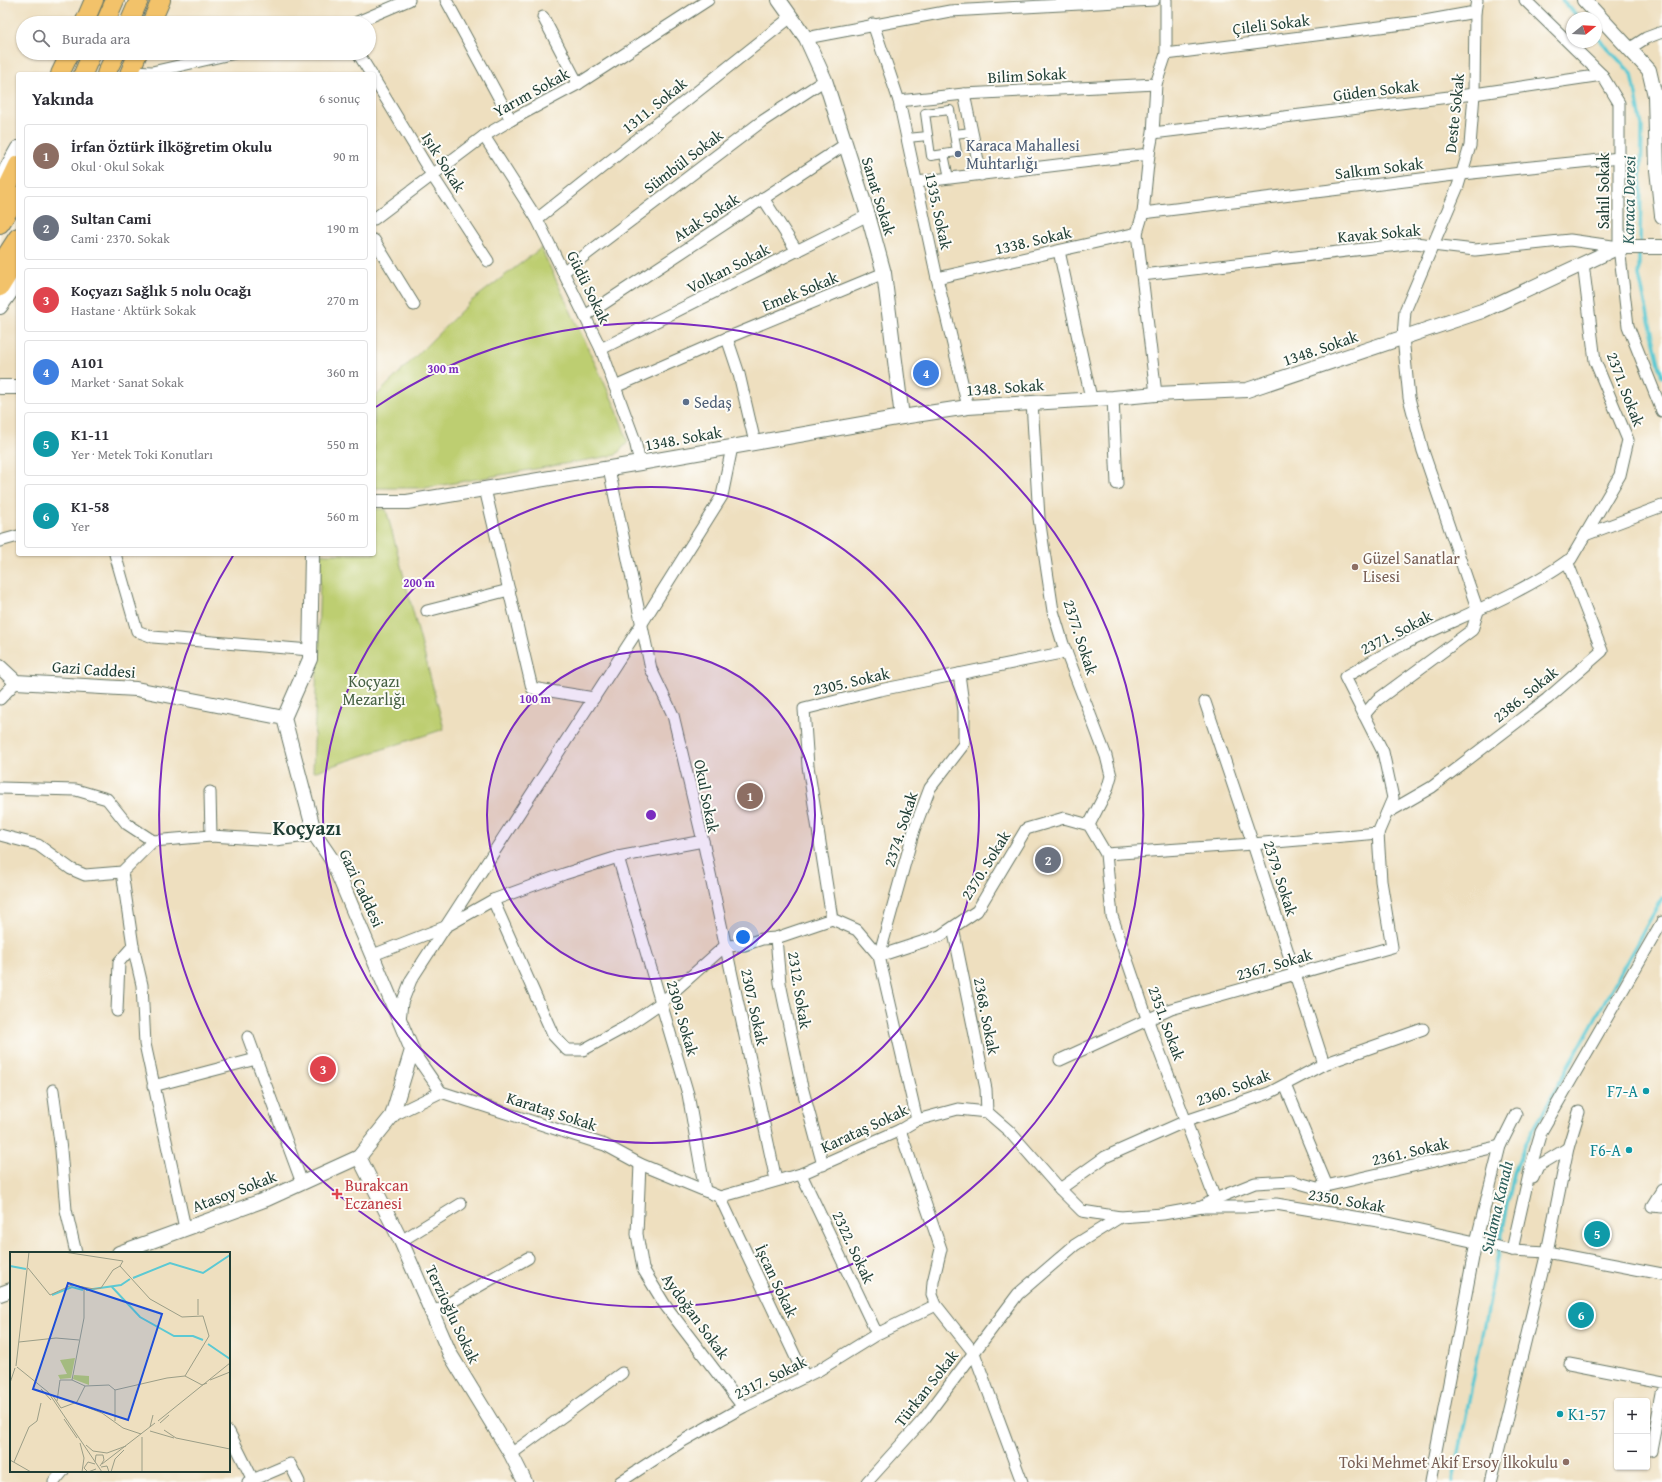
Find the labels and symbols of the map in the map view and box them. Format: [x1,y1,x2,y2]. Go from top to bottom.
street label: Çileli Sokak [1231,7,1312,41]
north arrow [1566,12,1602,48]
street label: Yarım Sokak [489,61,574,123]
street label: Bilim Sokak [987,61,1068,89]
street label: 1311. Sokak [616,71,693,139]
street label: Deste Sokak [1438,71,1470,154]
street label: Güden Sokak [1332,73,1421,107]
street label: Sümbül Sokak [638,123,729,199]
street label: Işık Sokak [416,127,472,198]
place label: Karaca Mahallesi Muhtarlığı [966,133,1080,175]
marker: Karaca Mahallesi Muhtarlığı [953,149,963,159]
street label: Salkım Sokak [1333,151,1425,185]
street label: Sahil Sokak [1591,152,1615,229]
street label: Sanat Sokak [856,154,903,239]
water label: Karaca Deresi [1615,155,1641,246]
street label: 1335. Sokak [919,170,959,252]
street label: Atak Sokak [668,186,744,247]
street label: Kavak Sokak [1336,217,1422,249]
street label: 1338. Sokak [992,219,1075,260]
street label: Volkan Sokak [682,236,774,299]
street label: Güdü Sokak [561,246,617,328]
street label: Emek Sokak [758,265,842,317]
street label: 1348. Sokak [1279,324,1362,372]
street label: 2371. Sokak [1601,348,1651,431]
pin: 4 [913,358,939,388]
text: 300 m [427,360,460,377]
street label: 1348. Sokak [965,372,1046,402]
place label: Sedaş [694,390,732,414]
marker: Sedaş [681,397,691,407]
street label: 1348. Sokak [643,419,724,457]
place label: Güzel Sanatlar Lisesi [1363,546,1460,588]
marker: Güzel Sanatlar Lisesi [1350,562,1360,572]
text: 200 m [403,574,436,591]
street label: 2377. Sokak [1058,596,1105,679]
street label: 2371. Sokak [1356,603,1437,660]
street label: Gazi Caddesi [51,654,137,684]
street label: 2305. Sokak [810,660,893,701]
street label: 2386. Sokak [1487,660,1564,728]
park label: Koçyazı Mezarlığı [342,669,406,711]
text: 100 m [519,690,552,707]
street label: Okul Sokak [688,757,726,836]
pin: 1 [737,781,763,811]
street label: 2374. Sokak [877,787,924,870]
centre of rings [644,808,658,822]
district label: Koçyazı [273,813,341,842]
street label: 2370. Sokak [954,825,1016,904]
street label: 2379. Sokak [1258,837,1305,920]
street label: Gazi Caddesi [333,845,391,931]
pin: 2 [1035,845,1061,875]
your location [733,927,753,947]
street label: 2367. Sokak [1233,941,1316,986]
street label: 2312. Sokak [782,950,818,1031]
street label: 2307. Sokak [735,966,775,1048]
street label: 2368. Sokak [968,975,1006,1057]
street label: 2309. Sokak [661,977,706,1060]
street label: 2351. Sokak [1142,982,1192,1065]
pin: 3 [310,1054,336,1084]
street label: 2360. Sokak [1192,1062,1275,1112]
place label: F7-A [1607,1079,1638,1103]
street label: Karataş Sokak [504,1085,601,1137]
marker: F7-A [1641,1086,1651,1096]
street label: Karataş Sokak [816,1097,912,1159]
street label: 2361. Sokak [1369,1130,1452,1171]
place label: F6-A [1590,1138,1621,1162]
marker: F6-A [1624,1145,1634,1155]
water label: Sulama Kanalı [1473,1158,1519,1256]
street label: Atasoy Sokak [188,1164,281,1218]
place label: Burakcan Eczanesi [345,1173,409,1215]
street label: 2350. Sokak [1307,1181,1388,1219]
marker: Burakcan Eczanesi [332,1189,342,1199]
street label: 2322. Sokak [827,1207,882,1288]
pin: 5 [1584,1219,1610,1249]
street label: İşcan Sokak [750,1240,805,1322]
inset map [10,1252,230,1472]
street label: Terzioğlu Sokak [420,1261,487,1368]
street label: Aydoğan Sokak [656,1268,736,1365]
pin: 6 [1568,1300,1594,1330]
street label: Türkan Sokak [888,1344,964,1432]
street label: 2317. Sokak [730,1349,811,1405]
place label: K1-57 [1568,1402,1606,1426]
marker: K1-57 [1555,1409,1565,1419]
place label: Toki Mehmet Akif Ersoy İlkokulu [1339,1450,1558,1474]
marker: Toki Mehmet Akif Ersoy İlkokulu [1561,1457,1571,1467]

